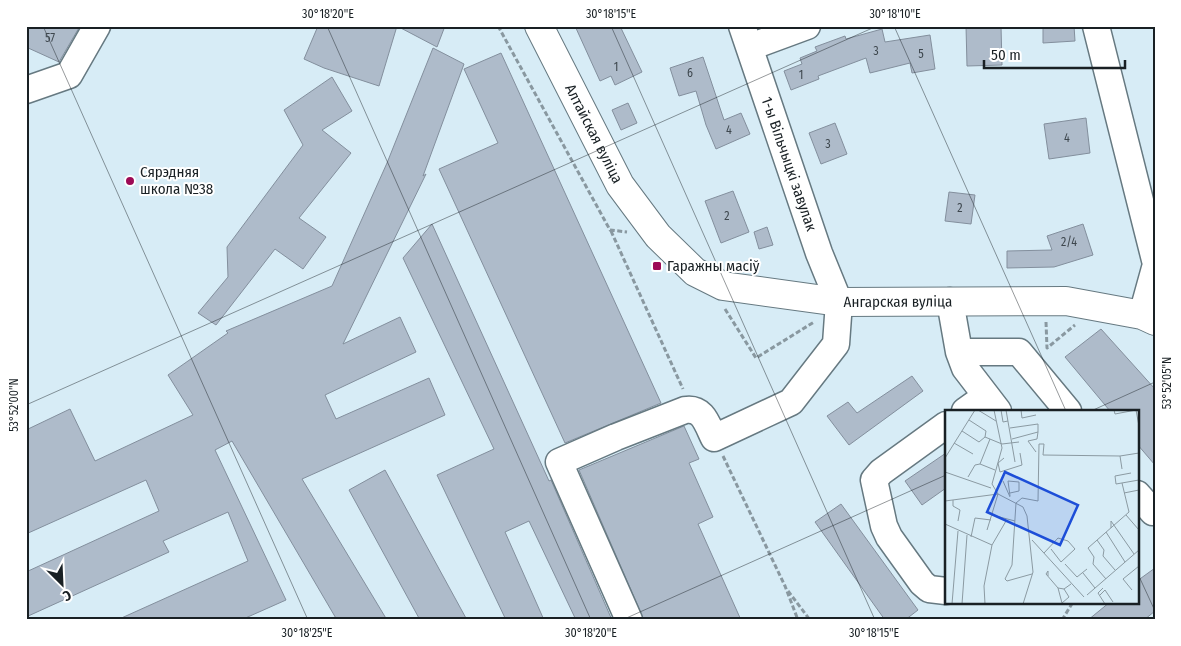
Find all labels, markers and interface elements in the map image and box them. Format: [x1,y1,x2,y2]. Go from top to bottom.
text: 30°18'20"E [302,7,354,21]
text: 30°18'15"E [586,7,636,21]
text: 30°18'10"E [869,7,921,21]
house number: 57 [45,31,55,45]
scale bar [984,38,1125,70]
house number: 3 [873,44,879,58]
text: 50 m [991,46,1021,64]
house number: 5 [918,47,924,61]
house number: 1 [614,60,618,74]
house number: 6 [687,66,693,80]
house number: 1 [799,68,803,82]
street label: Алтайская вуліца [561,81,627,186]
street label: 1-ы Вільчыцкі завулак [758,94,820,234]
house number: 4 [726,123,732,137]
house number: 4 [1064,131,1070,145]
house number: 3 [825,137,831,151]
place label: Сярэдняя школа №38 [140,163,213,198]
marker: Сярэдняя школа №38 [124,175,136,187]
house number: 2 [957,201,963,215]
house number: 2 [724,209,730,223]
house number: 2/4 [1061,235,1077,249]
place label: Гаражны масіў [667,257,760,275]
marker: Гаражны масіў [651,260,663,272]
street label: Ангарская вуліца [844,293,952,311]
text: 53°52'05"N [1160,357,1174,409]
text: 53°52'00"N [7,378,21,432]
inset map [945,410,1138,604]
north arrow [38,558,88,608]
text: С [60,586,74,605]
text: 30°18'25"E [282,626,333,640]
text: 30°18'20"E [565,626,617,640]
text: 30°18'15"E [849,626,899,640]

